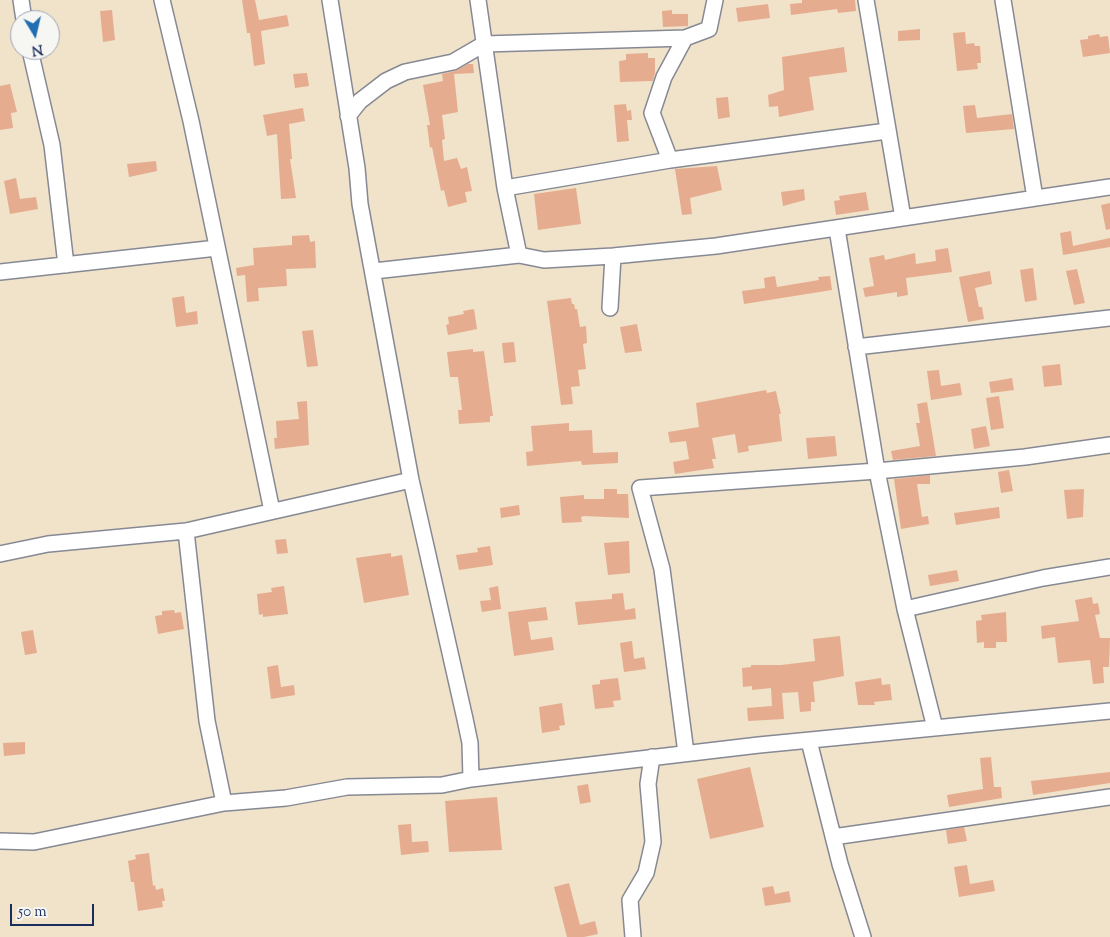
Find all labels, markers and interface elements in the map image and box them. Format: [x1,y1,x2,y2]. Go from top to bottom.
north arrow [10,10,60,60]
text: N [30,38,44,60]
scale bar [12,894,96,926]
text: 50 m [18,902,47,923]

